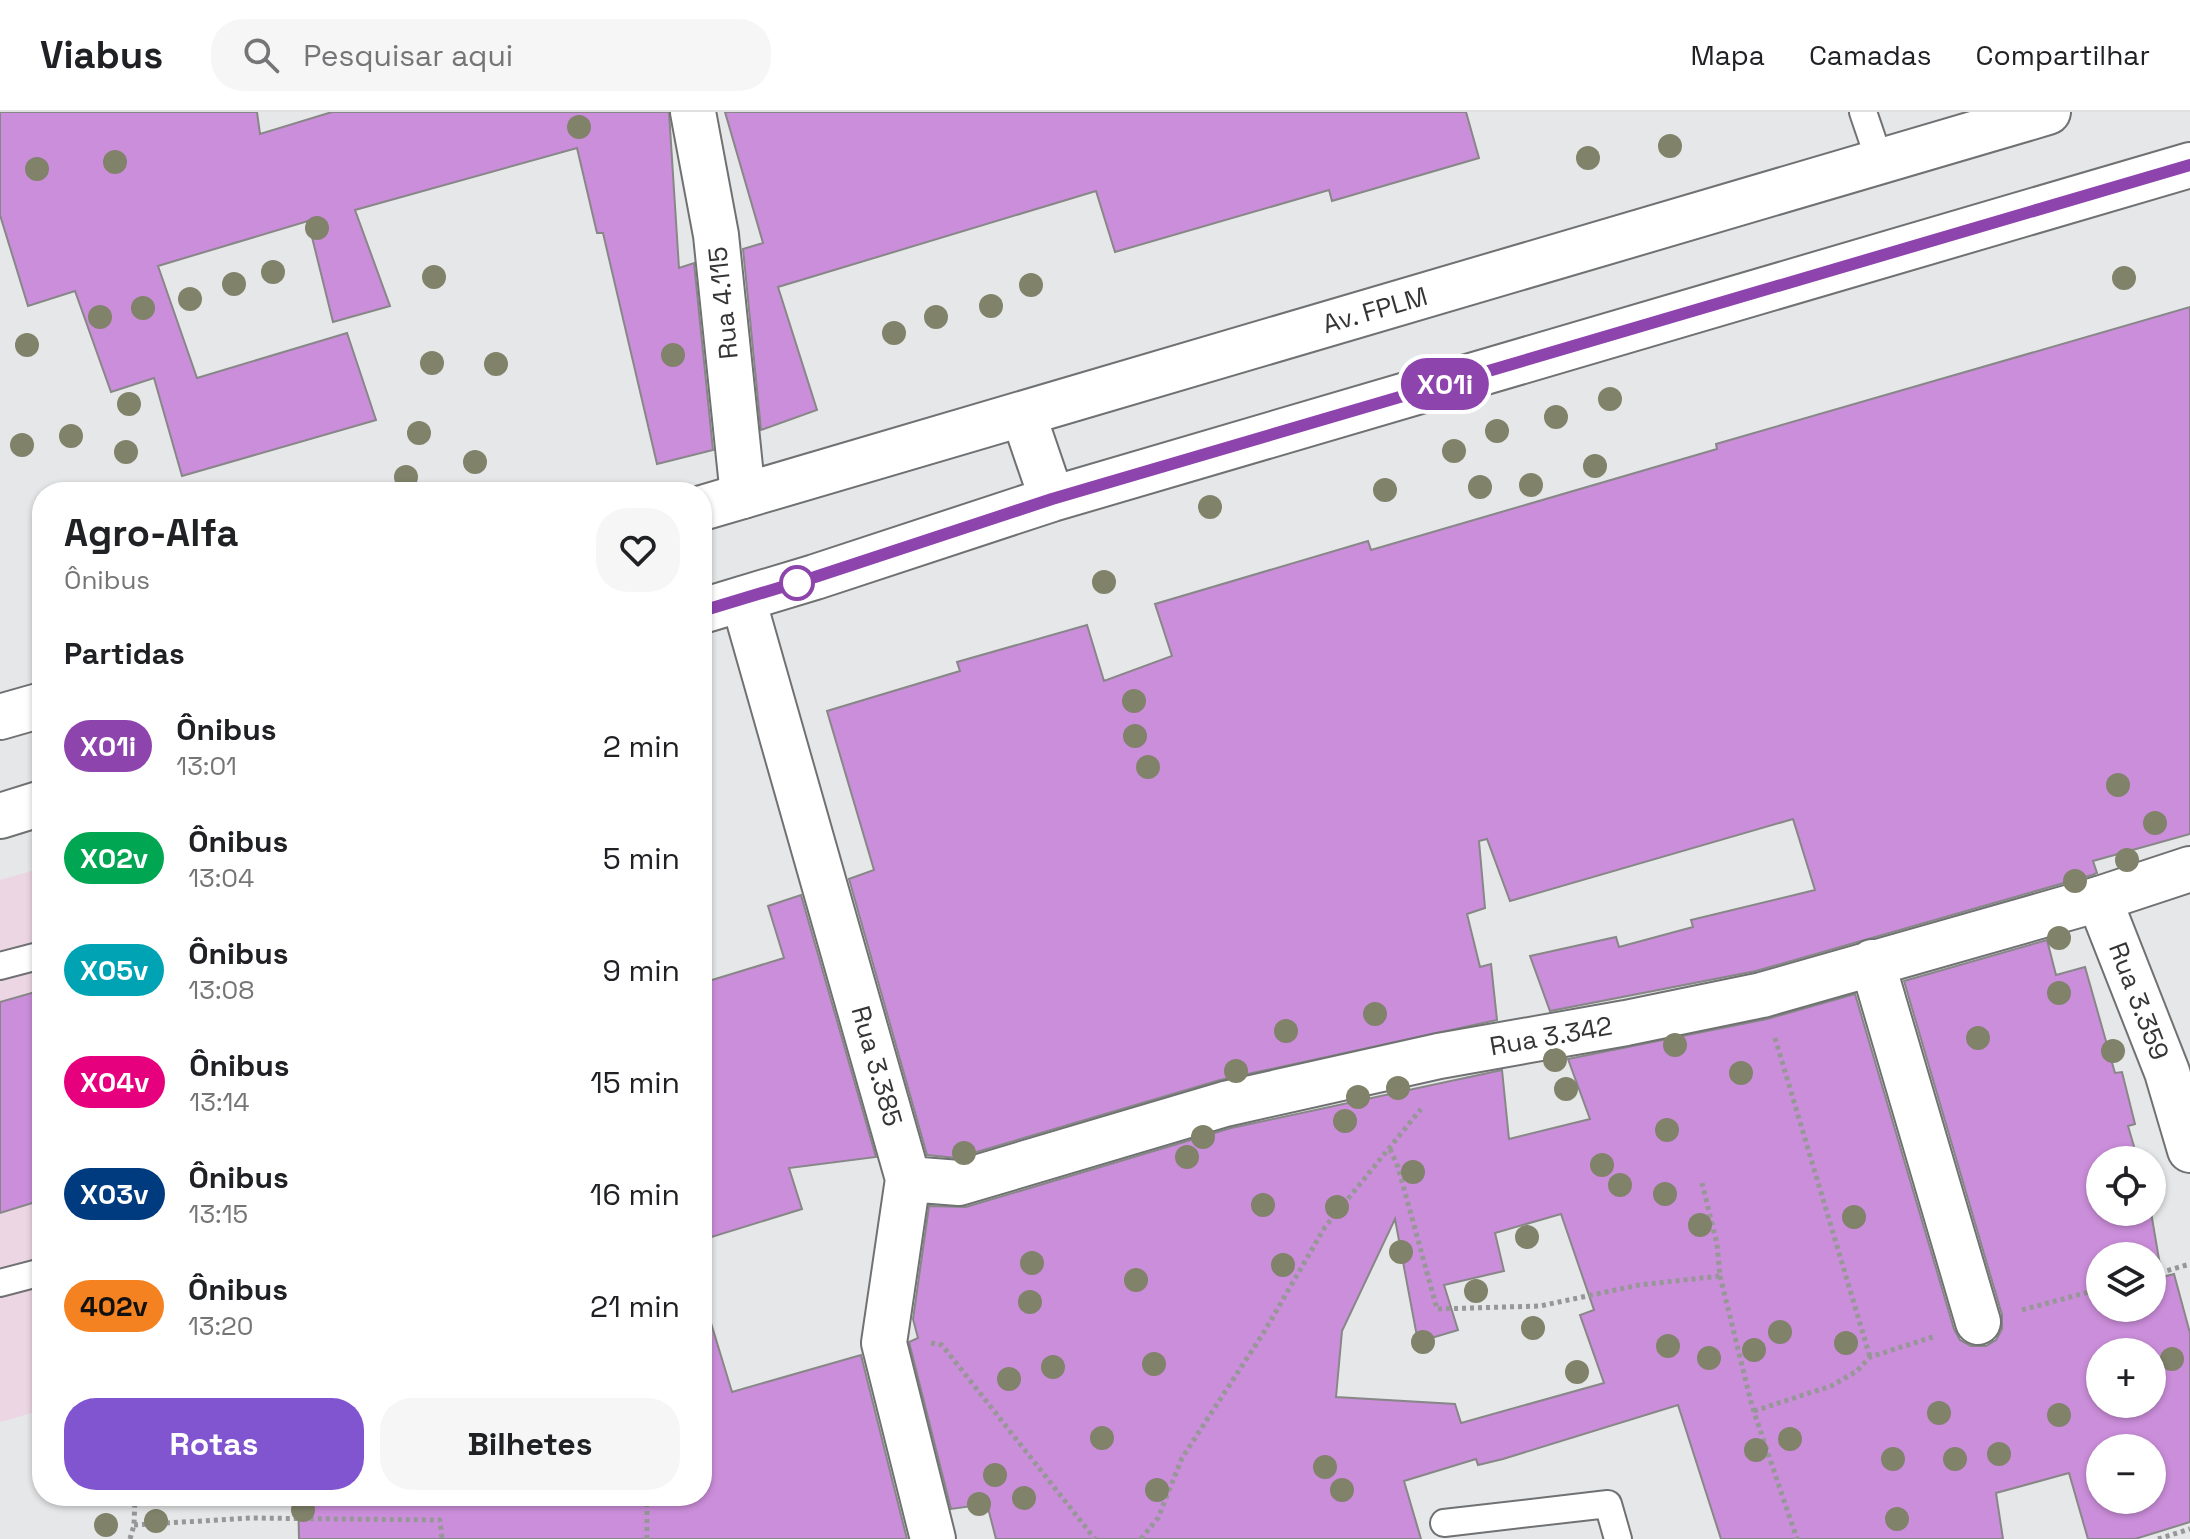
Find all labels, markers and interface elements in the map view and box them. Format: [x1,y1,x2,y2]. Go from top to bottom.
search box [211,19,771,91]
text: Viabus [40,31,163,79]
icon: search [239,33,283,77]
text: Pesquisar aqui [303,36,513,75]
text: Mapa [1690,37,1765,73]
text: Camadas [1809,37,1932,73]
text: Compartilhar [1976,37,2150,73]
street label: Rua 4.115 [700,245,746,361]
street label: Av. FPLM [1319,279,1431,341]
line badge: X01i [1389,358,1501,410]
text: X01i [1417,366,1473,402]
button: heart [596,508,680,592]
text: Agro-Alfa [64,509,239,557]
text: Ônibus [64,563,150,597]
unlabelled marker [780,566,814,600]
text: Partidas [64,634,185,673]
text: Ônibus [176,710,276,749]
text: 2 min [603,727,680,766]
text: X01i [80,728,136,764]
text: 13:01 [176,749,237,783]
text: Ônibus [188,822,288,861]
text: 5 min [603,839,680,878]
text: X02v [80,840,148,876]
text: 13:04 [188,861,254,895]
text: Ônibus [188,934,288,973]
street label: Rua 3.359 [2101,937,2177,1065]
text: 9 min [602,951,680,990]
text: X05v [80,952,148,988]
text: 13:08 [188,973,254,1007]
street label: Rua 3.385 [844,1002,910,1130]
street label: Rua 3.342 [1487,1009,1615,1063]
text: Ônibus [189,1046,289,1085]
text: 15 min [590,1063,680,1102]
text: X04v [80,1064,149,1100]
text: 13:14 [189,1085,250,1119]
map controls [2086,1146,2166,1514]
button: locate [2086,1146,2166,1226]
text: Ônibus [189,1158,289,1197]
text: 16 min [590,1175,680,1214]
text: X03v [80,1176,149,1212]
text: 13:15 [189,1197,248,1231]
button: layers [2086,1242,2166,1322]
text: Ônibus [188,1270,288,1309]
text: 21 min [590,1287,680,1326]
text: 402v [80,1288,148,1324]
text: 13:20 [188,1309,253,1343]
button: + [2086,1338,2166,1418]
button: Rotas [64,1398,364,1490]
button: Bilhetes [380,1398,680,1490]
button: − [2086,1434,2166,1514]

